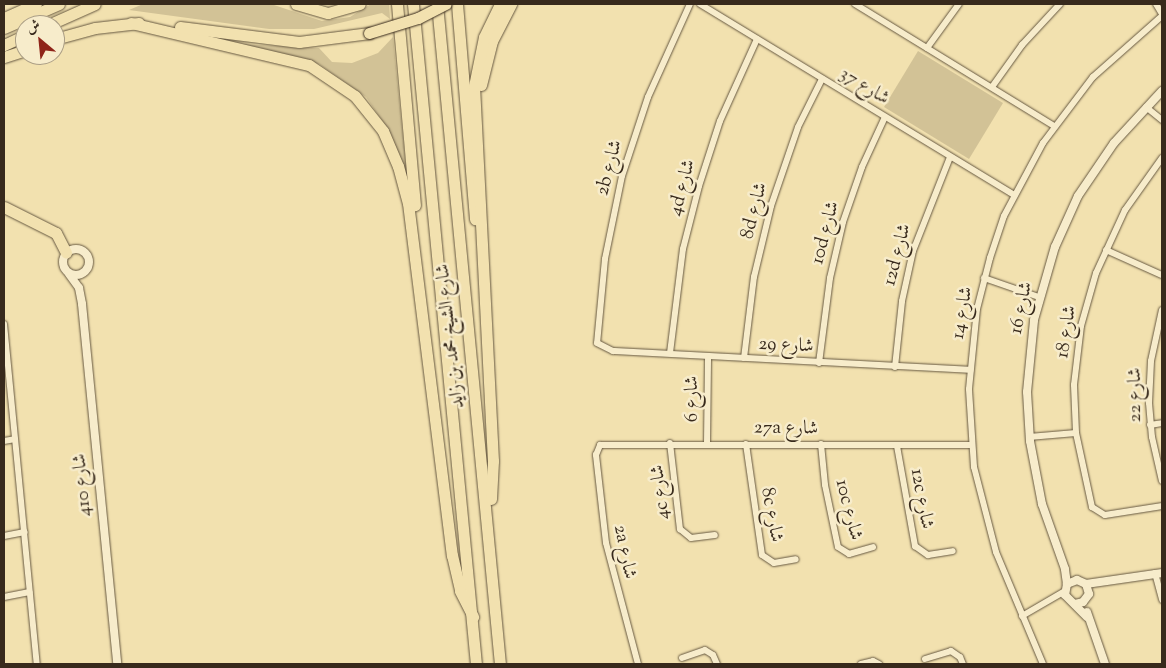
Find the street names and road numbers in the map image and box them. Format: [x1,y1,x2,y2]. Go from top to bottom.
street label: شارع 37 [835,63,893,111]
street label: 2b شارع [592,138,628,198]
street label: 4d شارع [665,157,701,219]
street label: 8d شارع [737,180,773,242]
street label: 10d شارع [807,199,845,267]
street label: 12d شارع [879,222,917,288]
street label: شارع الشيخ محمد بن زايد [432,263,470,409]
street label: شارع 16 [1005,280,1039,336]
street label: شارع 14 [947,285,979,341]
street label: شارع 18 [1052,304,1082,360]
street label: شارع 29 [758,333,814,359]
street label: شارع 22 [1125,368,1147,422]
street label: شارع 6 [682,376,704,422]
street label: 27a شارع [754,417,818,441]
street label: شارع 410 [69,453,97,517]
street label: 4c شارع [647,463,675,521]
street label: 12c شارع [904,467,938,531]
street label: 10c شارع [829,477,867,543]
street label: 8c شارع [755,486,787,544]
street label: 2a شارع [608,523,640,581]

